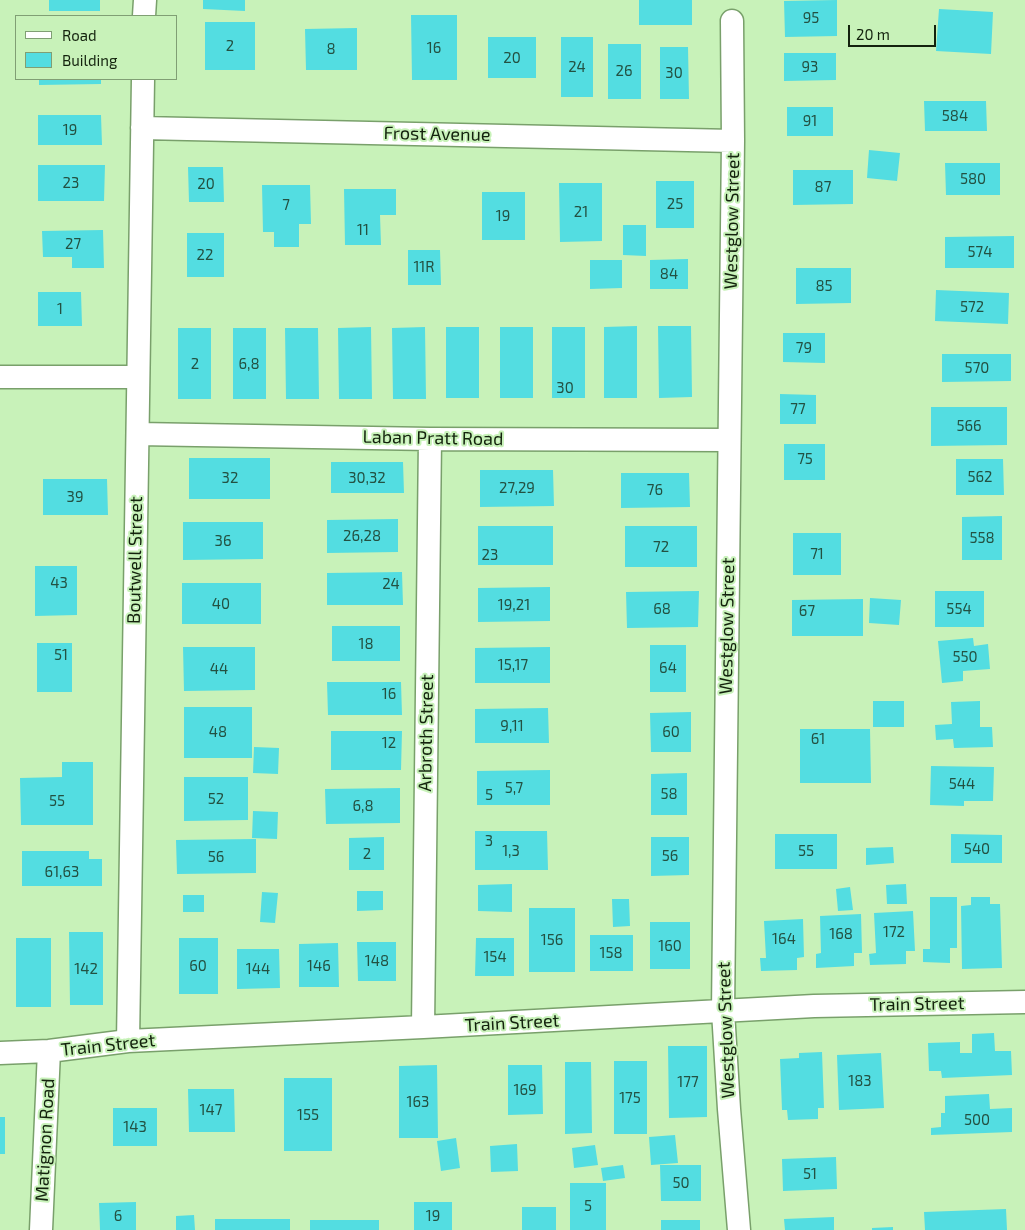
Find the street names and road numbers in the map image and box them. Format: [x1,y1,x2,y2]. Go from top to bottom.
street label: Frost Avenue [383,122,491,146]
street label: Westglow Street [720,152,744,290]
street label: Laban Pratt Road [362,426,504,450]
street label: Boutwell Street [123,496,147,624]
street label: Westglow Street [715,557,739,695]
street label: Arbroth Street [414,674,438,792]
street label: Westglow Street [713,961,739,1099]
street label: Train Street [869,992,965,1016]
street label: Train Street [464,1010,560,1036]
street label: Train Street [60,1029,156,1061]
street label: Matignon Road [31,1078,59,1202]

